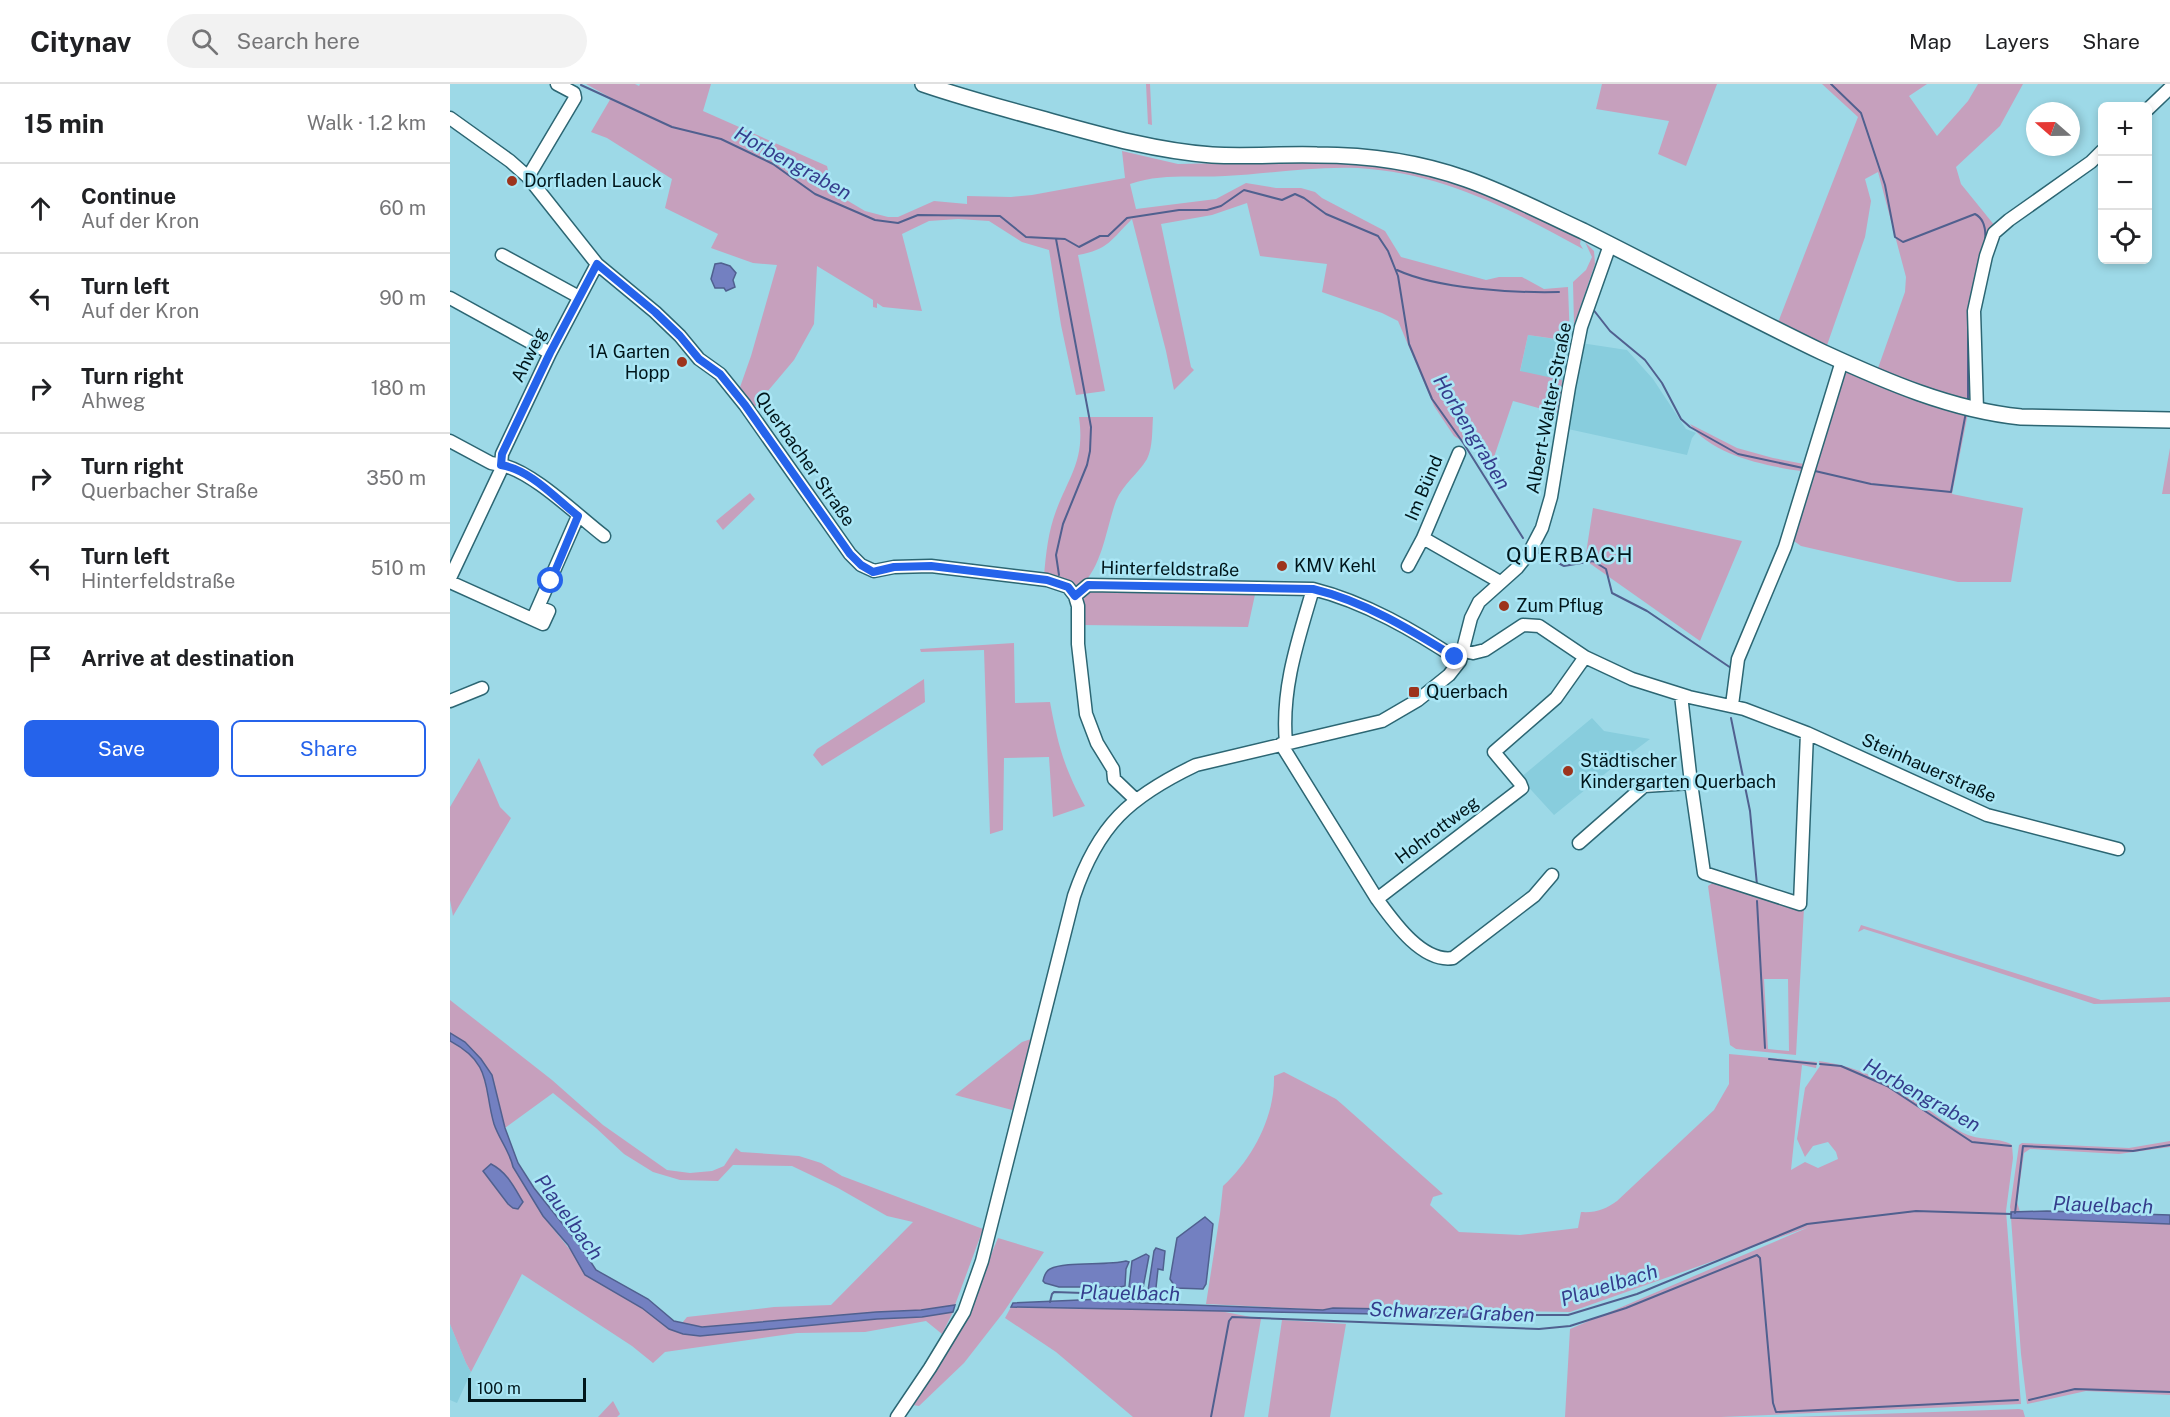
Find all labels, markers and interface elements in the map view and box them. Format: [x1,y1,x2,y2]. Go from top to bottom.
search box [167,14,587,68]
text: Citynav [30,25,131,58]
icon: search [188,25,221,58]
text: Search here [236,28,360,54]
text: Map [1909,29,1952,54]
text: Layers [1985,29,2049,54]
text: Share [2082,29,2140,54]
north arrow [2026,102,2080,156]
map controls [2098,102,2152,264]
button: + [2098,102,2152,156]
text: 15 min [24,108,104,139]
text: Walk · 1.2 km [307,111,426,135]
water label: Horbengraben [730,121,856,205]
button: − [2098,156,2152,210]
place label: Dorfladen Lauck [524,170,662,191]
marker: Dorfladen Lauck [505,174,519,188]
text: Continue [81,183,176,209]
icon: ahead [24,192,57,225]
text: 60 m [379,196,426,220]
text: Auf der Kron [81,209,199,233]
button: locate [2098,210,2152,264]
text: Turn left [81,273,170,299]
icon: left [24,282,57,315]
text: 90 m [379,286,426,310]
text: Auf der Kron [81,299,199,323]
street label: Albert-Walter-Straße [1522,320,1575,496]
street label: Ahweg [506,324,551,385]
place label: 1A Garten Hopp [588,341,670,383]
marker: 1A Garten Hopp [675,355,689,369]
text: Turn right [81,363,184,389]
water label: Horbengraben [1428,370,1516,494]
icon: right [24,372,57,405]
text: 180 m [371,376,426,400]
street label: Querbacher Straße [751,387,860,530]
text: Ahweg [81,389,146,413]
street label: Im Bünd [1400,452,1447,524]
text: Turn right [81,453,184,479]
icon: right [24,462,57,495]
text: 350 m [366,466,426,490]
text: Querbacher Straße [81,479,258,503]
district label: QUERBACH [1506,542,1634,567]
text: Turn left [81,543,170,569]
icon: left [24,552,57,585]
place label: KMV Kehl [1294,555,1377,576]
text: 510 m [371,556,426,580]
street label: Hinterfeldstraße [1100,557,1240,580]
marker: KMV Kehl [1275,559,1289,573]
route start [537,567,563,593]
text: Hinterfeldstraße [81,569,235,593]
place label: Zum Pflug [1516,595,1603,616]
marker: Zum Pflug [1497,599,1511,613]
icon: arrive [24,642,57,675]
route end [1441,643,1467,669]
text: Arrive at destination [81,645,294,671]
place label: Querbach [1426,681,1508,702]
marker: Querbach [1407,685,1421,699]
button: Save [24,720,219,777]
button: Share [231,720,426,777]
street label: Steinhauerstraße [1859,728,2000,807]
place label: Städtischer Kindergarten Querbach [1580,750,1776,792]
marker: Städtischer Kindergarten Querbach [1561,764,1575,778]
street label: Hohrottweg [1391,791,1483,868]
water label: Horbengraben [1859,1053,1985,1137]
water label: Plauelbach [530,1169,608,1265]
water label: Plauelbach [2052,1191,2154,1219]
water label: Plauelbach [1557,1259,1661,1311]
water label: Plauelbach [1080,1280,1180,1306]
water label: Schwarzer Graben [1369,1297,1535,1327]
scale bar [468,1375,586,1402]
text: 100 m [477,1379,521,1398]

